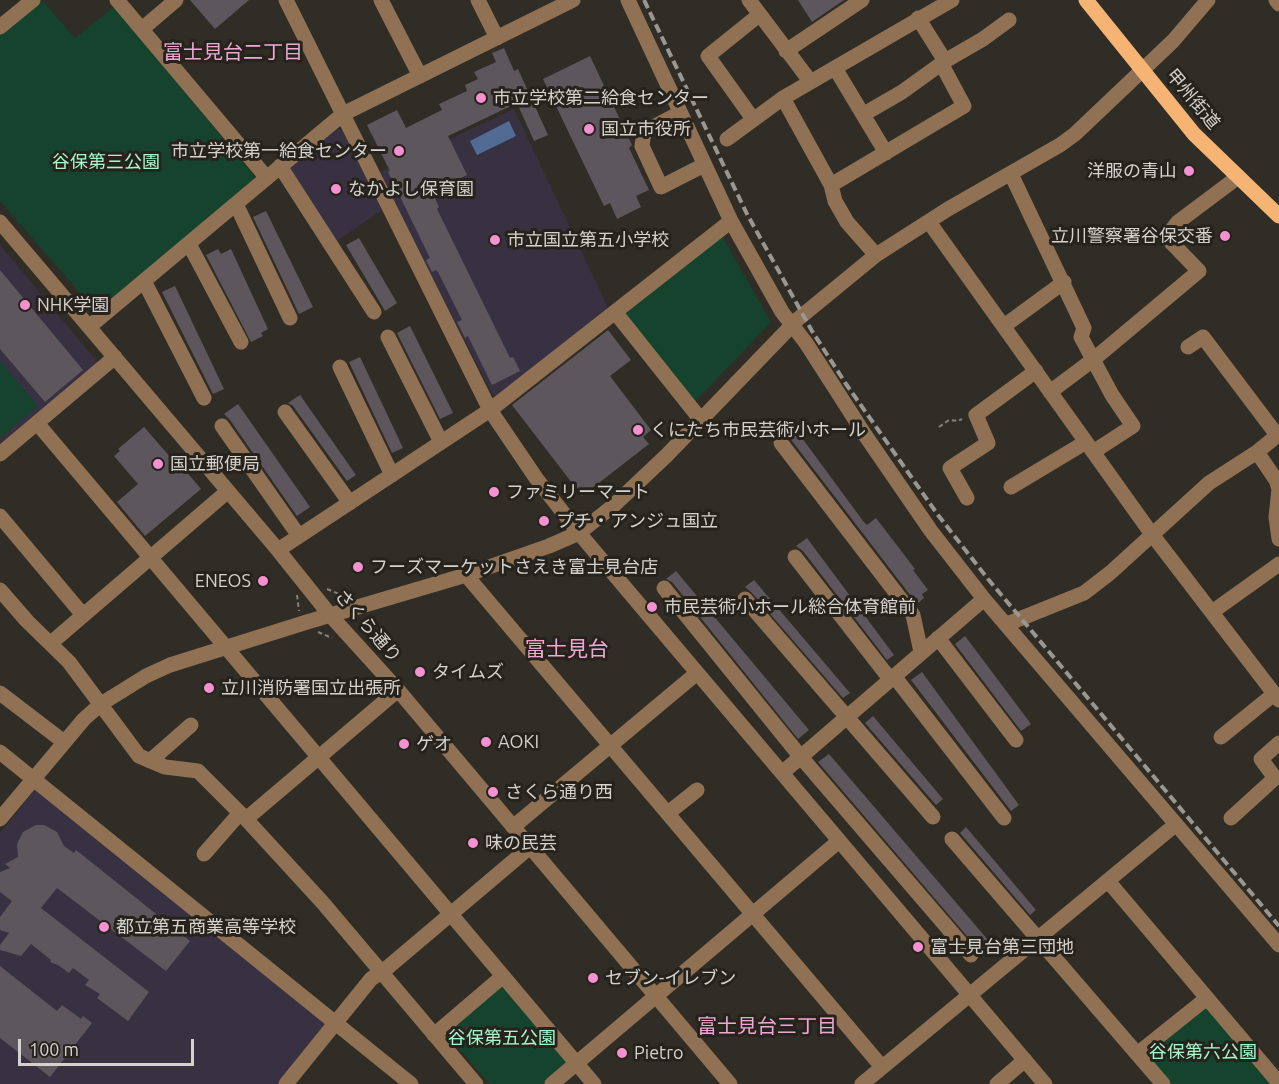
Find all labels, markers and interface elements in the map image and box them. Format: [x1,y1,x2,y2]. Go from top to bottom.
district label: 富士見台二丁目 [163,40,303,64]
street label: 甲州街道 [1162,64,1224,134]
place label: 市立学校第二給食センター [493,87,709,109]
marker: 市立学校第二給食センター [474,91,488,105]
place label: 国立市役所 [601,118,691,140]
marker: 国立市役所 [582,122,596,136]
place label: 市立学校第一給食センター [171,140,387,162]
marker: 市立学校第一給食センター [392,144,406,158]
park label: 谷保第三公園 [52,151,160,173]
place label: 洋服の青山 [1087,160,1177,182]
marker: 洋服の青山 [1182,164,1196,178]
place label: なかよし保育園 [348,178,474,200]
marker: なかよし保育園 [329,182,343,196]
place label: 立川警察署谷保交番 [1051,225,1213,247]
place label: 市立国立第五小学校 [507,229,669,251]
marker: 立川警察署谷保交番 [1218,229,1232,243]
marker: 市立国立第五小学校 [488,233,502,247]
place label: NHK学園 [37,294,109,316]
marker: NHK学園 [18,298,32,312]
place label: くにたち市民芸術小ホール [650,419,866,441]
marker: くにたち市民芸術小ホール [631,423,645,437]
place label: 国立郵便局 [170,453,260,475]
marker: 国立郵便局 [151,457,165,471]
place label: ファミリーマート [506,481,650,503]
marker: ファミリーマート [487,485,501,499]
place label: プチ・アンジュ国立 [556,510,718,532]
marker: プチ・アンジュ国立 [537,514,551,528]
place label: フーズマーケットさえき富士見台店 [370,556,658,578]
marker: フーズマーケットさえき富士見台店 [351,560,365,574]
place label: ENEOS [195,570,251,592]
marker: ENEOS [256,574,270,588]
street label: さくら通り [330,585,406,667]
place label: 市民芸術小ホール総合体育館前 [664,596,916,618]
marker: 市民芸術小ホール総合体育館前 [645,600,659,614]
district label: 富士見台 [525,636,609,662]
place label: タイムズ [432,661,504,683]
marker: タイムズ [413,665,427,679]
place label: 立川消防署国立出張所 [221,677,401,699]
marker: 立川消防署国立出張所 [202,681,216,695]
place label: AOKI [498,731,539,753]
place label: ゲオ [416,733,452,755]
marker: AOKI [479,735,493,749]
marker: ゲオ [397,737,411,751]
place label: さくら通り西 [505,781,613,803]
marker: さくら通り西 [486,785,500,799]
place label: 味の民芸 [485,832,557,854]
marker: 味の民芸 [466,836,480,850]
place label: 都立第五商業高等学校 [116,916,296,938]
marker: 都立第五商業高等学校 [97,920,111,934]
place label: 富士見台第三団地 [930,936,1074,958]
marker: 富士見台第三団地 [911,940,925,954]
place label: セブン-イレブン [605,967,736,989]
marker: セブン-イレブン [586,971,600,985]
district label: 富士見台三丁目 [697,1014,837,1038]
scale bar [21,1027,196,1065]
park label: 谷保第五公園 [448,1027,556,1049]
text: 100 m [29,1039,79,1059]
park label: 谷保第六公園 [1149,1041,1257,1063]
place label: Pietro [634,1042,683,1064]
marker: Pietro [615,1046,629,1060]

